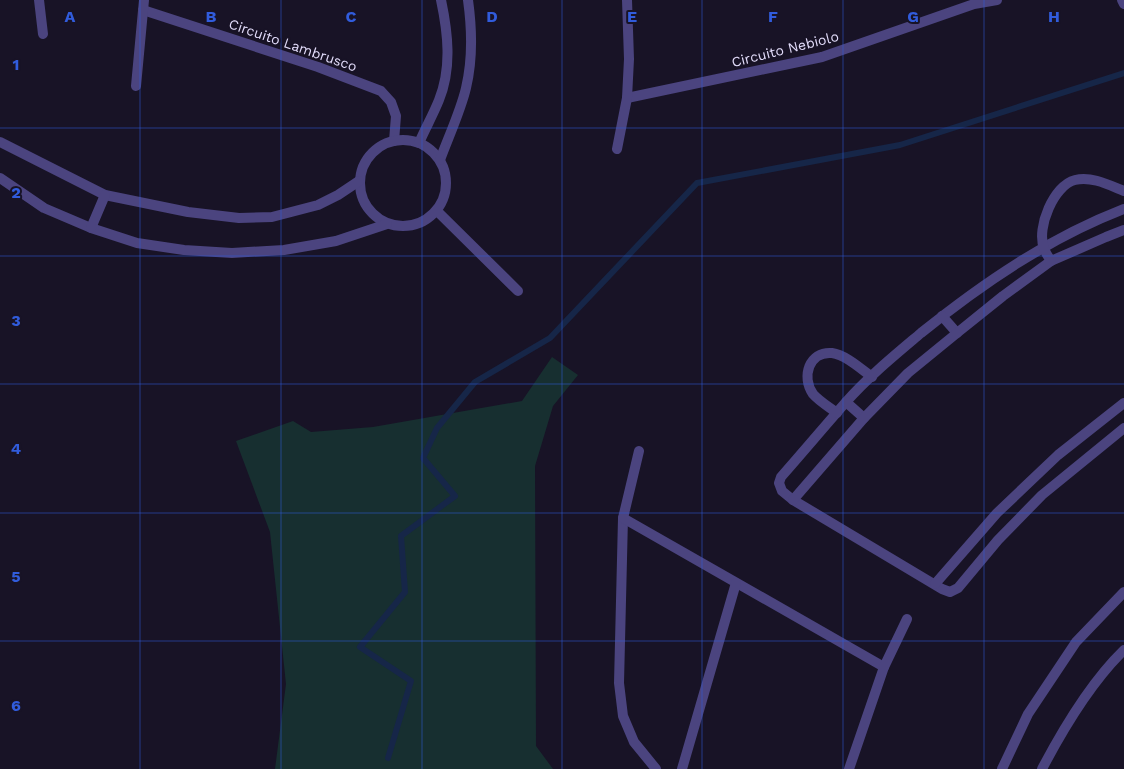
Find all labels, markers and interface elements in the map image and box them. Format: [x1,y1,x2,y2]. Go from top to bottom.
text: A [65,7,76,26]
text: B [206,7,217,26]
text: D [486,7,498,26]
text: E [627,7,637,26]
text: F [768,7,778,26]
text: G [907,7,919,26]
text: H [1048,7,1060,26]
street label: Circuito Lambrusco [227,15,359,75]
street label: Circuito Nebiolo [730,28,840,70]
text: 1 [13,55,19,74]
text: 2 [11,183,21,202]
text: 3 [11,311,21,330]
text: 4 [11,439,21,458]
text: 5 [11,567,21,586]
text: 6 [11,696,21,715]

